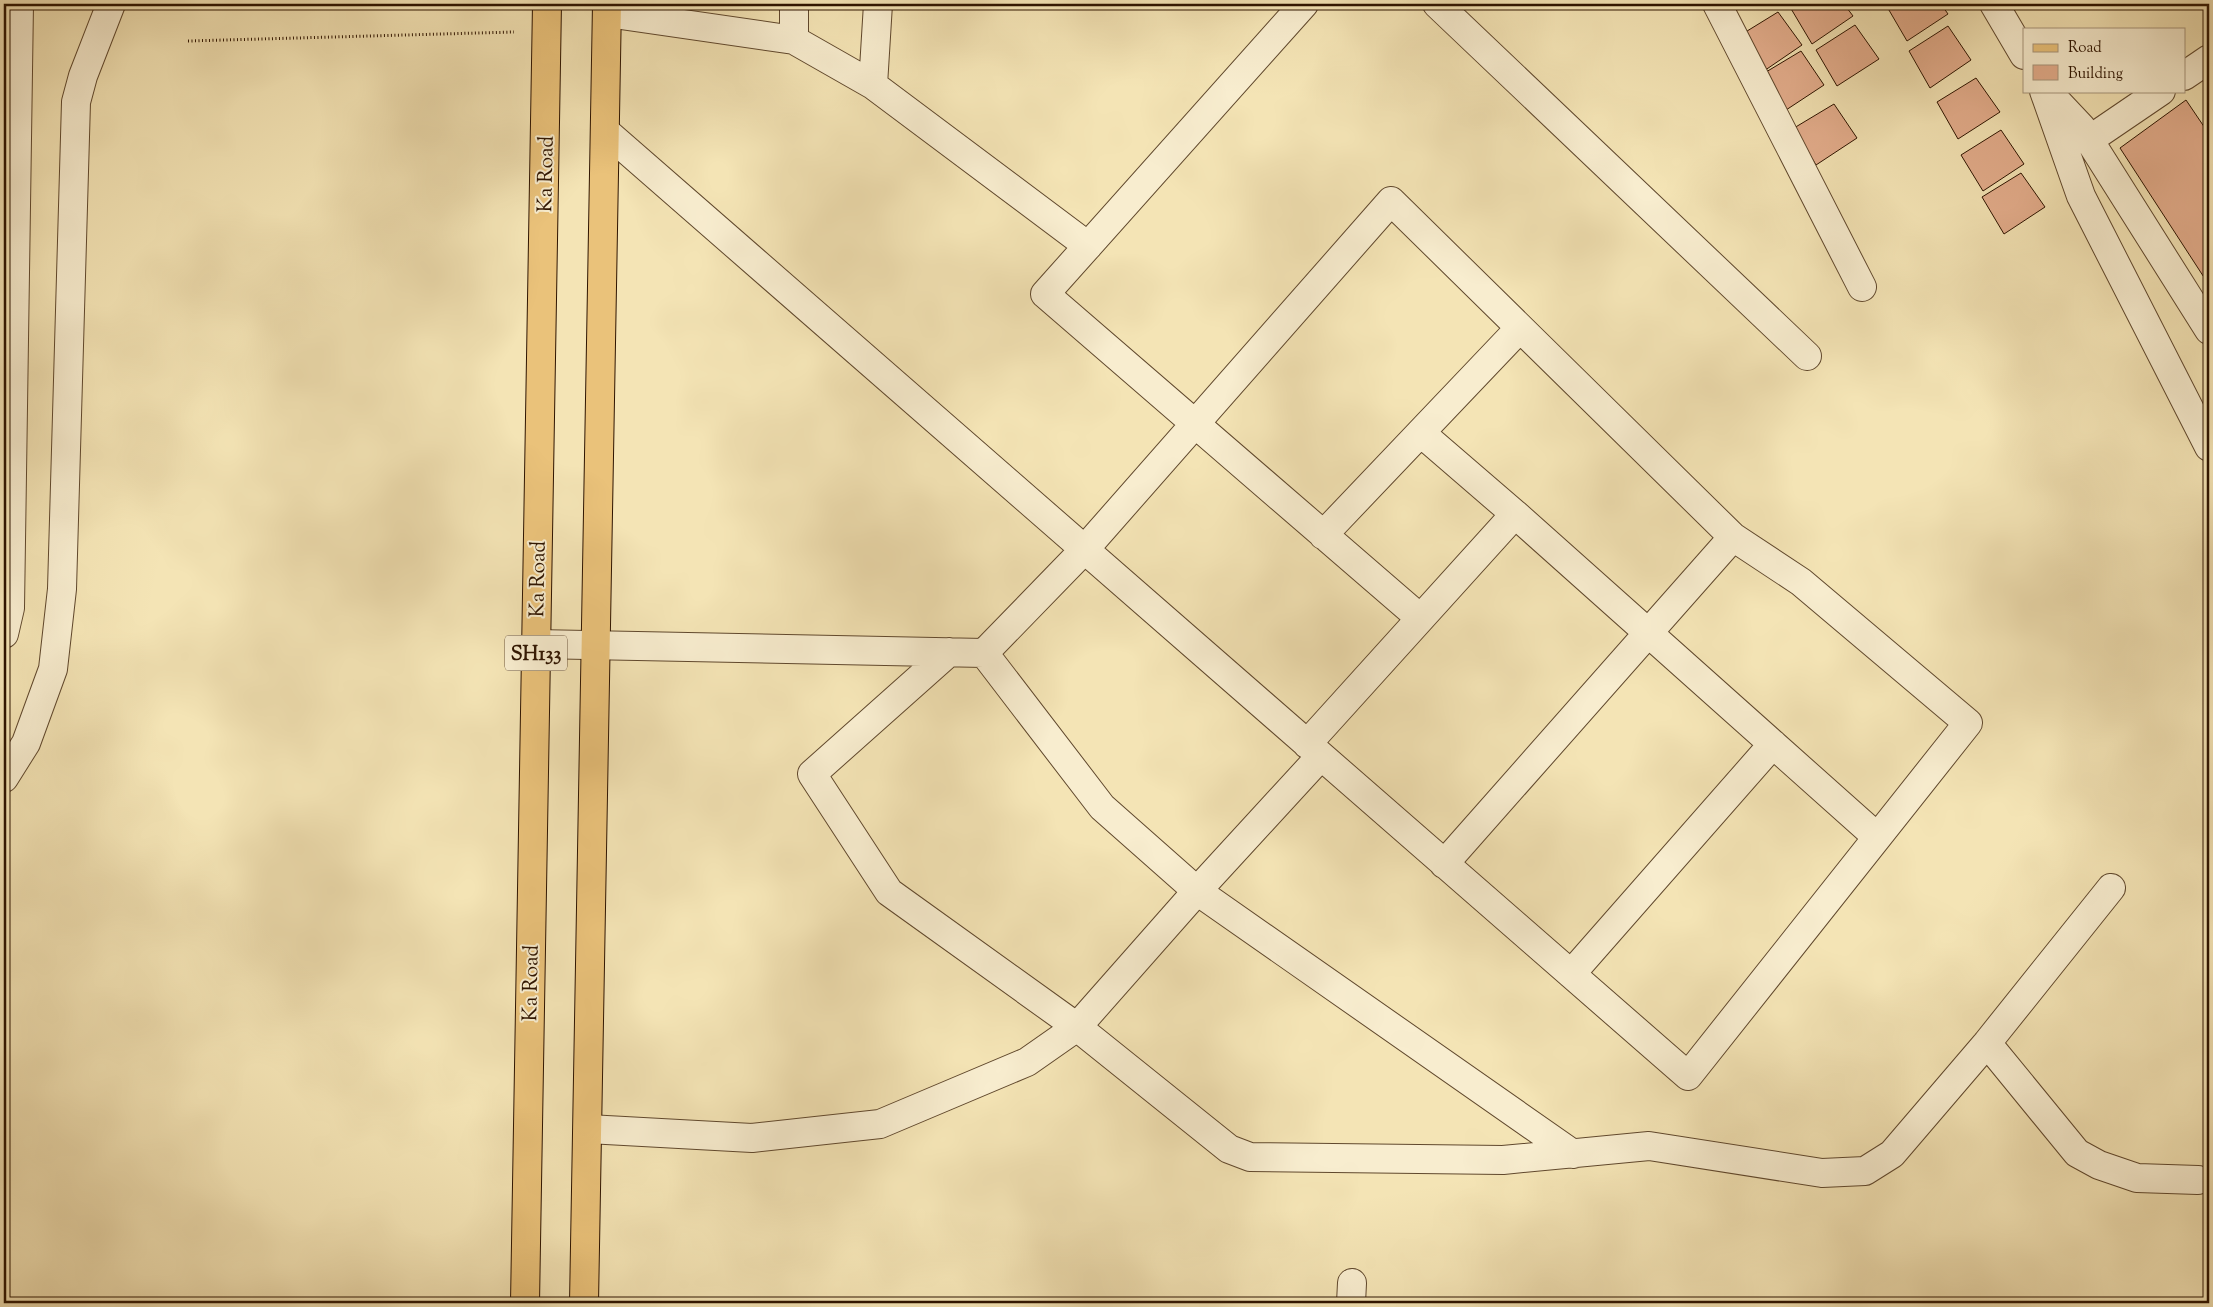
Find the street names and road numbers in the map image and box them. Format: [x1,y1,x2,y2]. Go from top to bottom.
street label: Ka Road [531,135,563,213]
street label: Ka Road [523,540,555,618]
road number: SH133 [505,636,567,670]
street label: Ka Road [516,944,548,1022]

